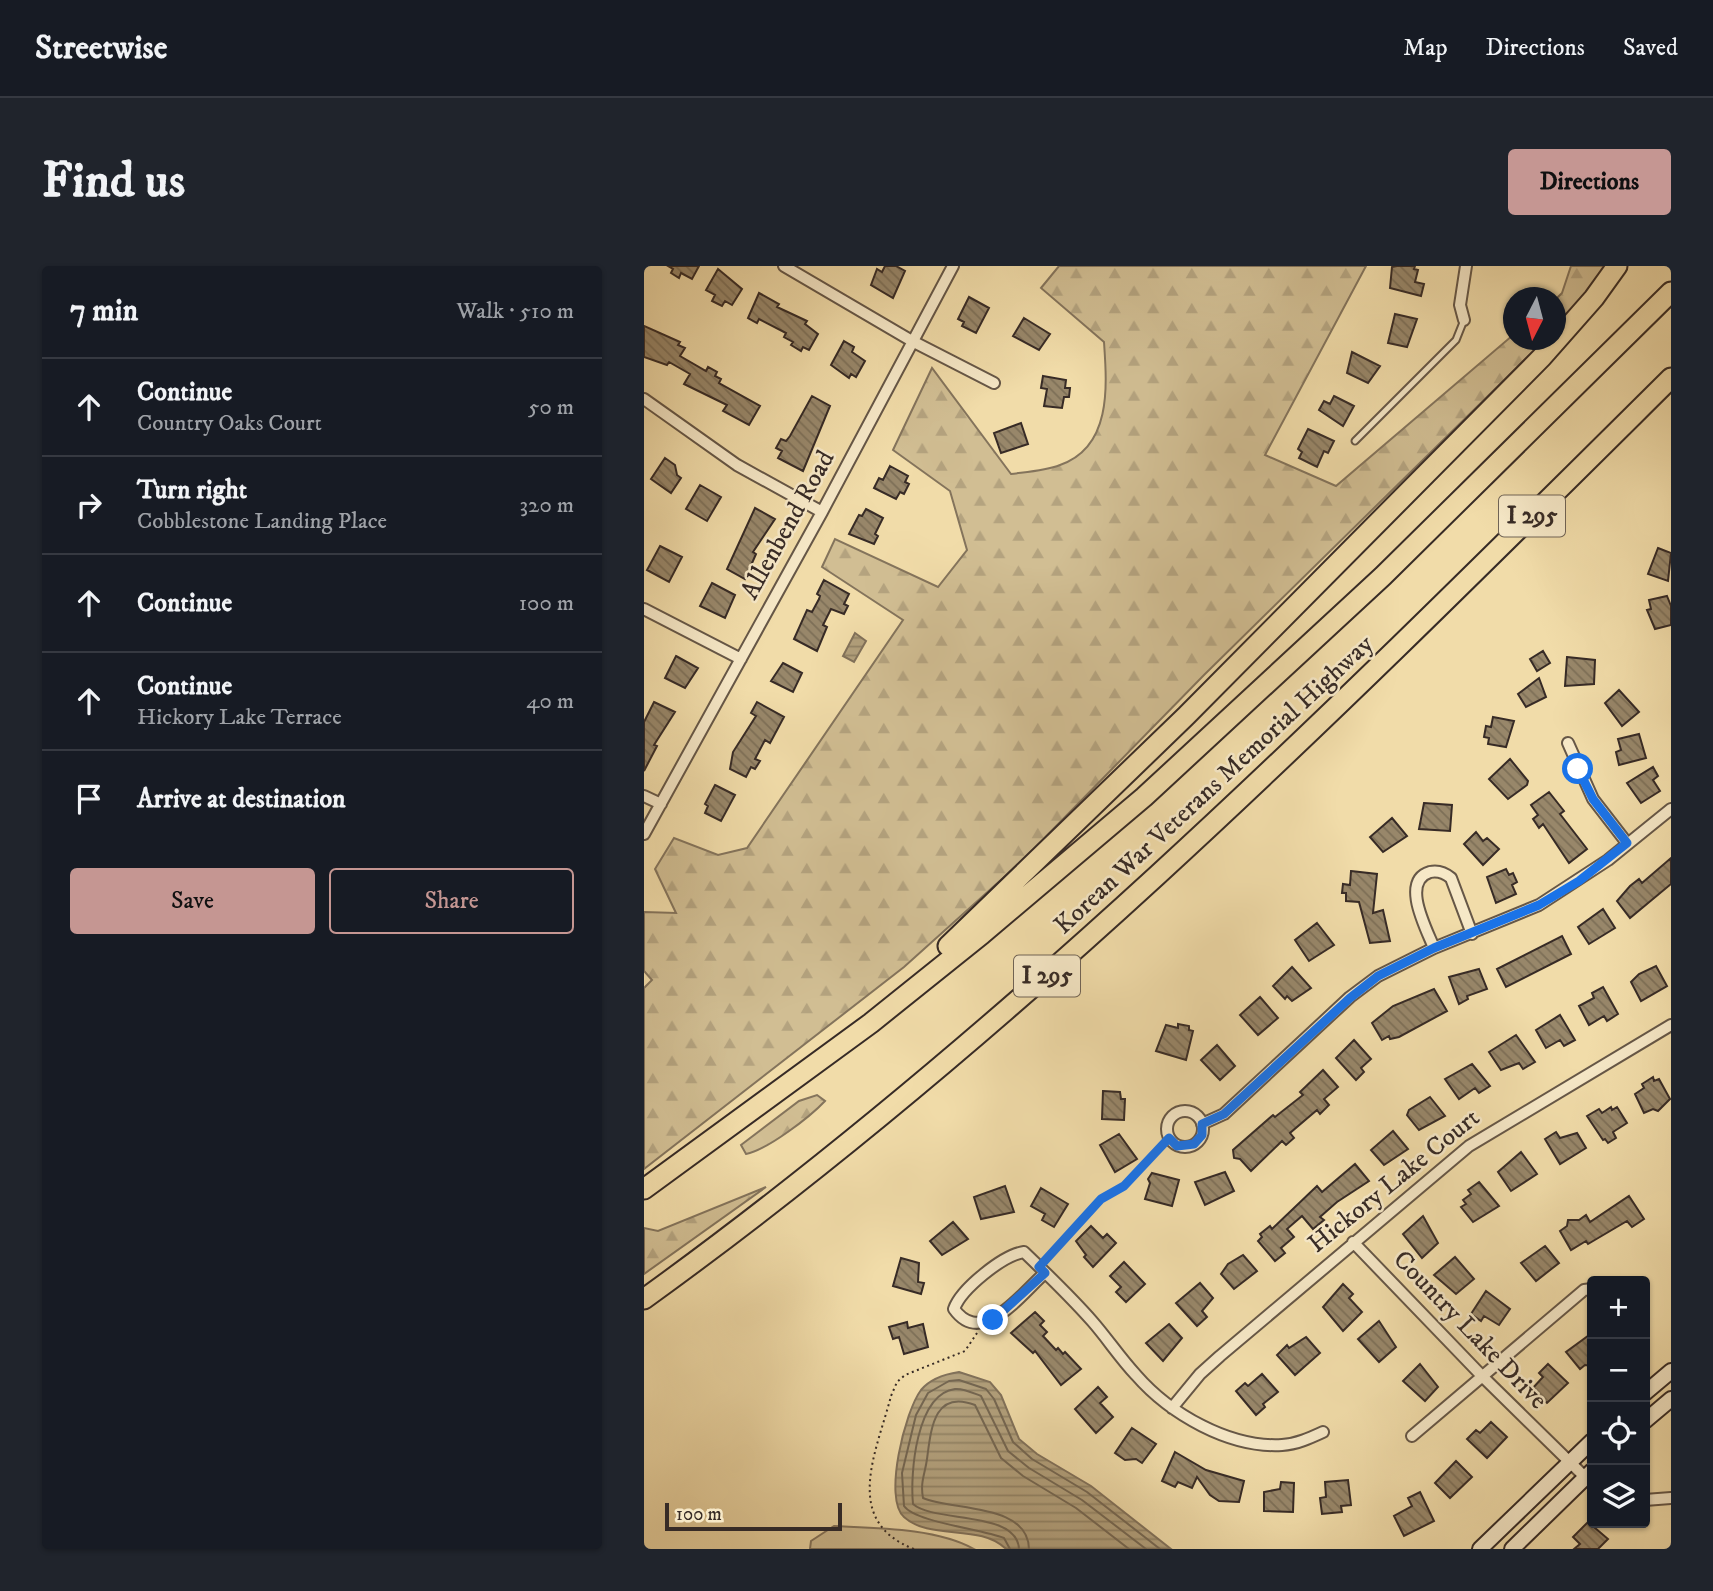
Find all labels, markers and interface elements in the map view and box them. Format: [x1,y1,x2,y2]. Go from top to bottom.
text: Streetwise [35,28,167,69]
text: Map [1403,33,1448,63]
text: Directions [1486,33,1585,63]
text: Saved [1623,33,1678,63]
button: Directions [1508,149,1671,215]
text: Find us [42,151,185,213]
north arrow [1503,287,1566,350]
text: 7 min [70,293,138,330]
text: Walk · 510 m [456,297,574,326]
text: Continue [137,376,232,409]
icon: ahead [70,388,108,426]
text: 50 m [528,393,574,422]
text: Country Oaks Court [137,409,322,438]
street label: Allenbend Road [734,445,843,605]
text: Turn right [137,474,247,507]
icon: right [70,486,108,524]
text: 320 m [520,491,574,520]
road number: I 295 [1499,496,1565,536]
text: Cobblestone Landing Place [137,507,387,536]
icon: ahead [70,584,108,622]
text: Continue [137,587,232,620]
text: 100 m [519,589,574,618]
street label: Korean War Veterans Memorial Highway [1047,628,1381,942]
text: Continue [137,670,232,703]
icon: ahead [70,682,108,720]
text: 40 m [526,687,574,716]
text: Hickory Lake Terrace [137,703,342,732]
route start [1562,753,1593,784]
icon: arrive [70,780,108,818]
text: Arrive at destination [137,783,346,816]
button: Save [70,868,315,934]
button: Share [329,868,574,934]
road number: I 295 [1014,956,1080,996]
street label: Hickory Lake Court [1301,1102,1487,1260]
street label: Country Lake Drive [1386,1244,1554,1416]
map controls [1587,1276,1650,1528]
button: + [1587,1276,1650,1339]
route end [977,1304,1008,1335]
button: − [1587,1339,1650,1402]
button: locate [1587,1402,1650,1465]
button: layers [1587,1465,1650,1528]
scale bar [665,1500,842,1532]
text: 100 m [676,1503,722,1526]

